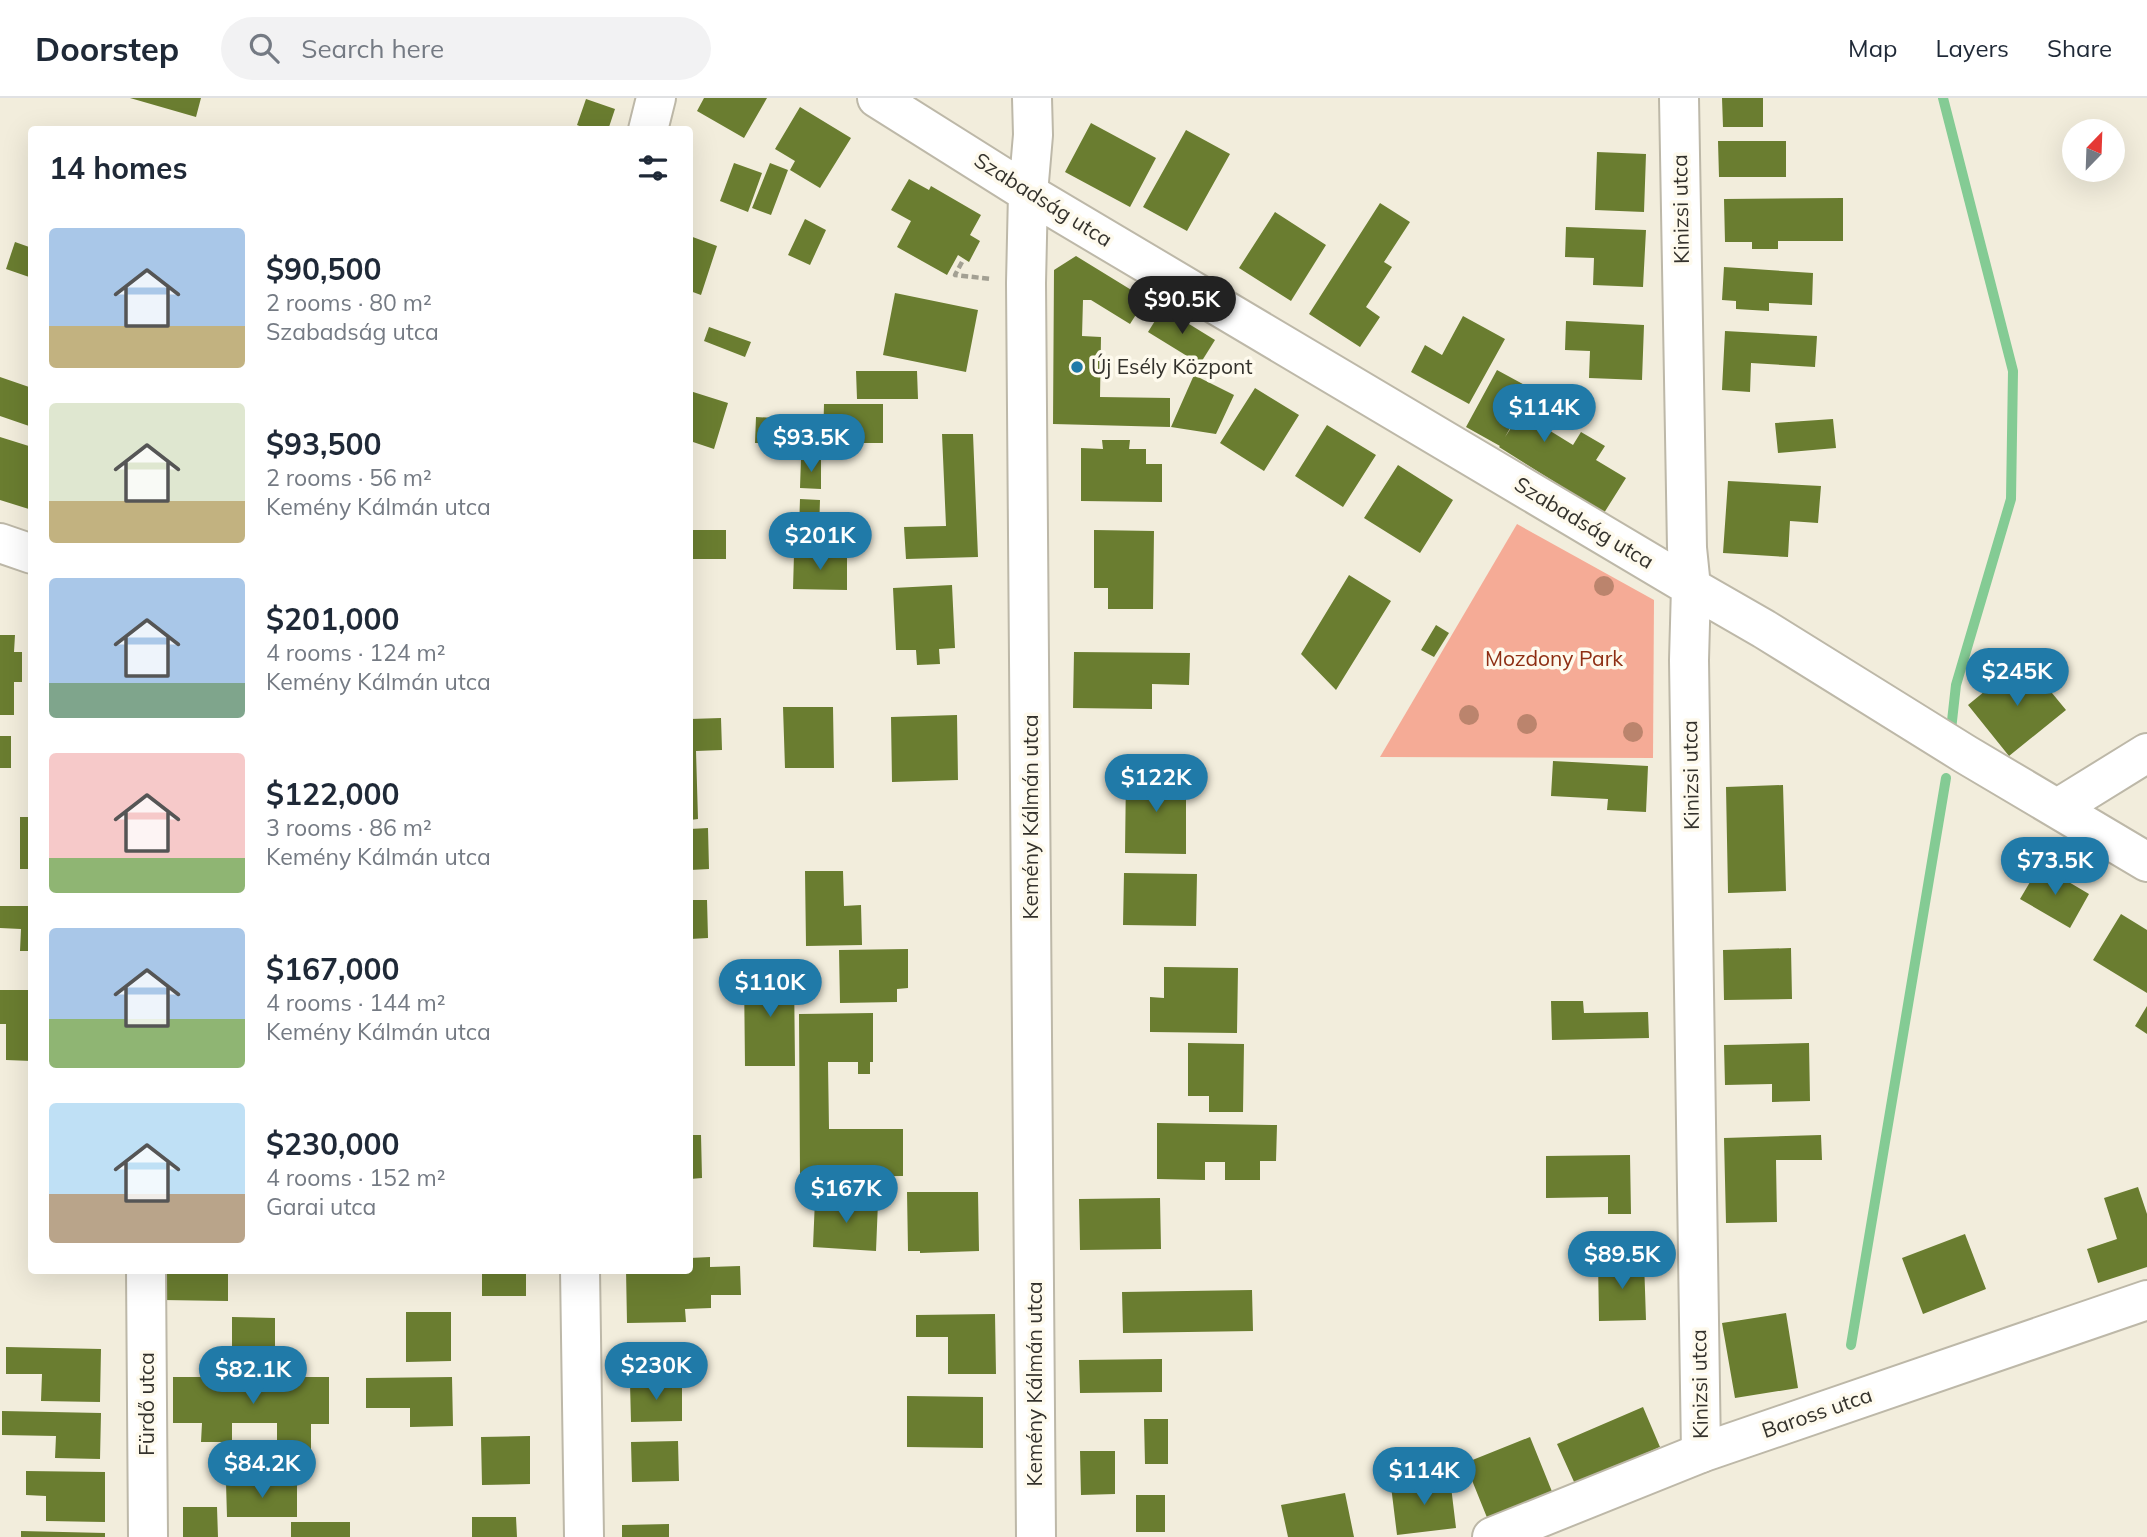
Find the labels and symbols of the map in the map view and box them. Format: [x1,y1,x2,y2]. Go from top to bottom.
north arrow [2062,119,2124,182]
street label: Szabadság utca [970,146,1117,252]
street label: Kinizsi utca [1666,154,1694,264]
pin: $90.5K [1125,276,1239,336]
place label: Új Esély Központ [1091,353,1253,379]
marker: Új Esély Központ [1069,359,1085,375]
pin: $114K [1495,384,1593,444]
pin: $93.5K [754,414,868,474]
street label: Szabadság utca [1510,470,1659,574]
pin: $201K [771,512,869,572]
park label: Mozdony Park [1485,645,1623,671]
pin: $245K [1968,648,2066,708]
street label: Kemény Kálmán utca [1017,714,1043,920]
street label: Kinizsi utca [1676,720,1704,830]
pin: $122K [1107,754,1205,814]
pin: $73.5K [1998,838,2112,897]
pin: $110K [721,960,819,1019]
pin: $167K [797,1166,895,1225]
pin: $89.5K [1565,1232,1679,1291]
street label: Kemény Kálmán utca [1021,1281,1047,1487]
street label: Kinizsi utca [1685,1329,1713,1439]
pin: $230K [607,1342,705,1402]
pin: $82.1K [196,1346,310,1406]
street label: Fürdő utca [133,1352,159,1456]
street label: Baross utca [1758,1381,1875,1443]
pin: $84.2K [205,1440,319,1500]
pin: $114K [1375,1448,1473,1507]

